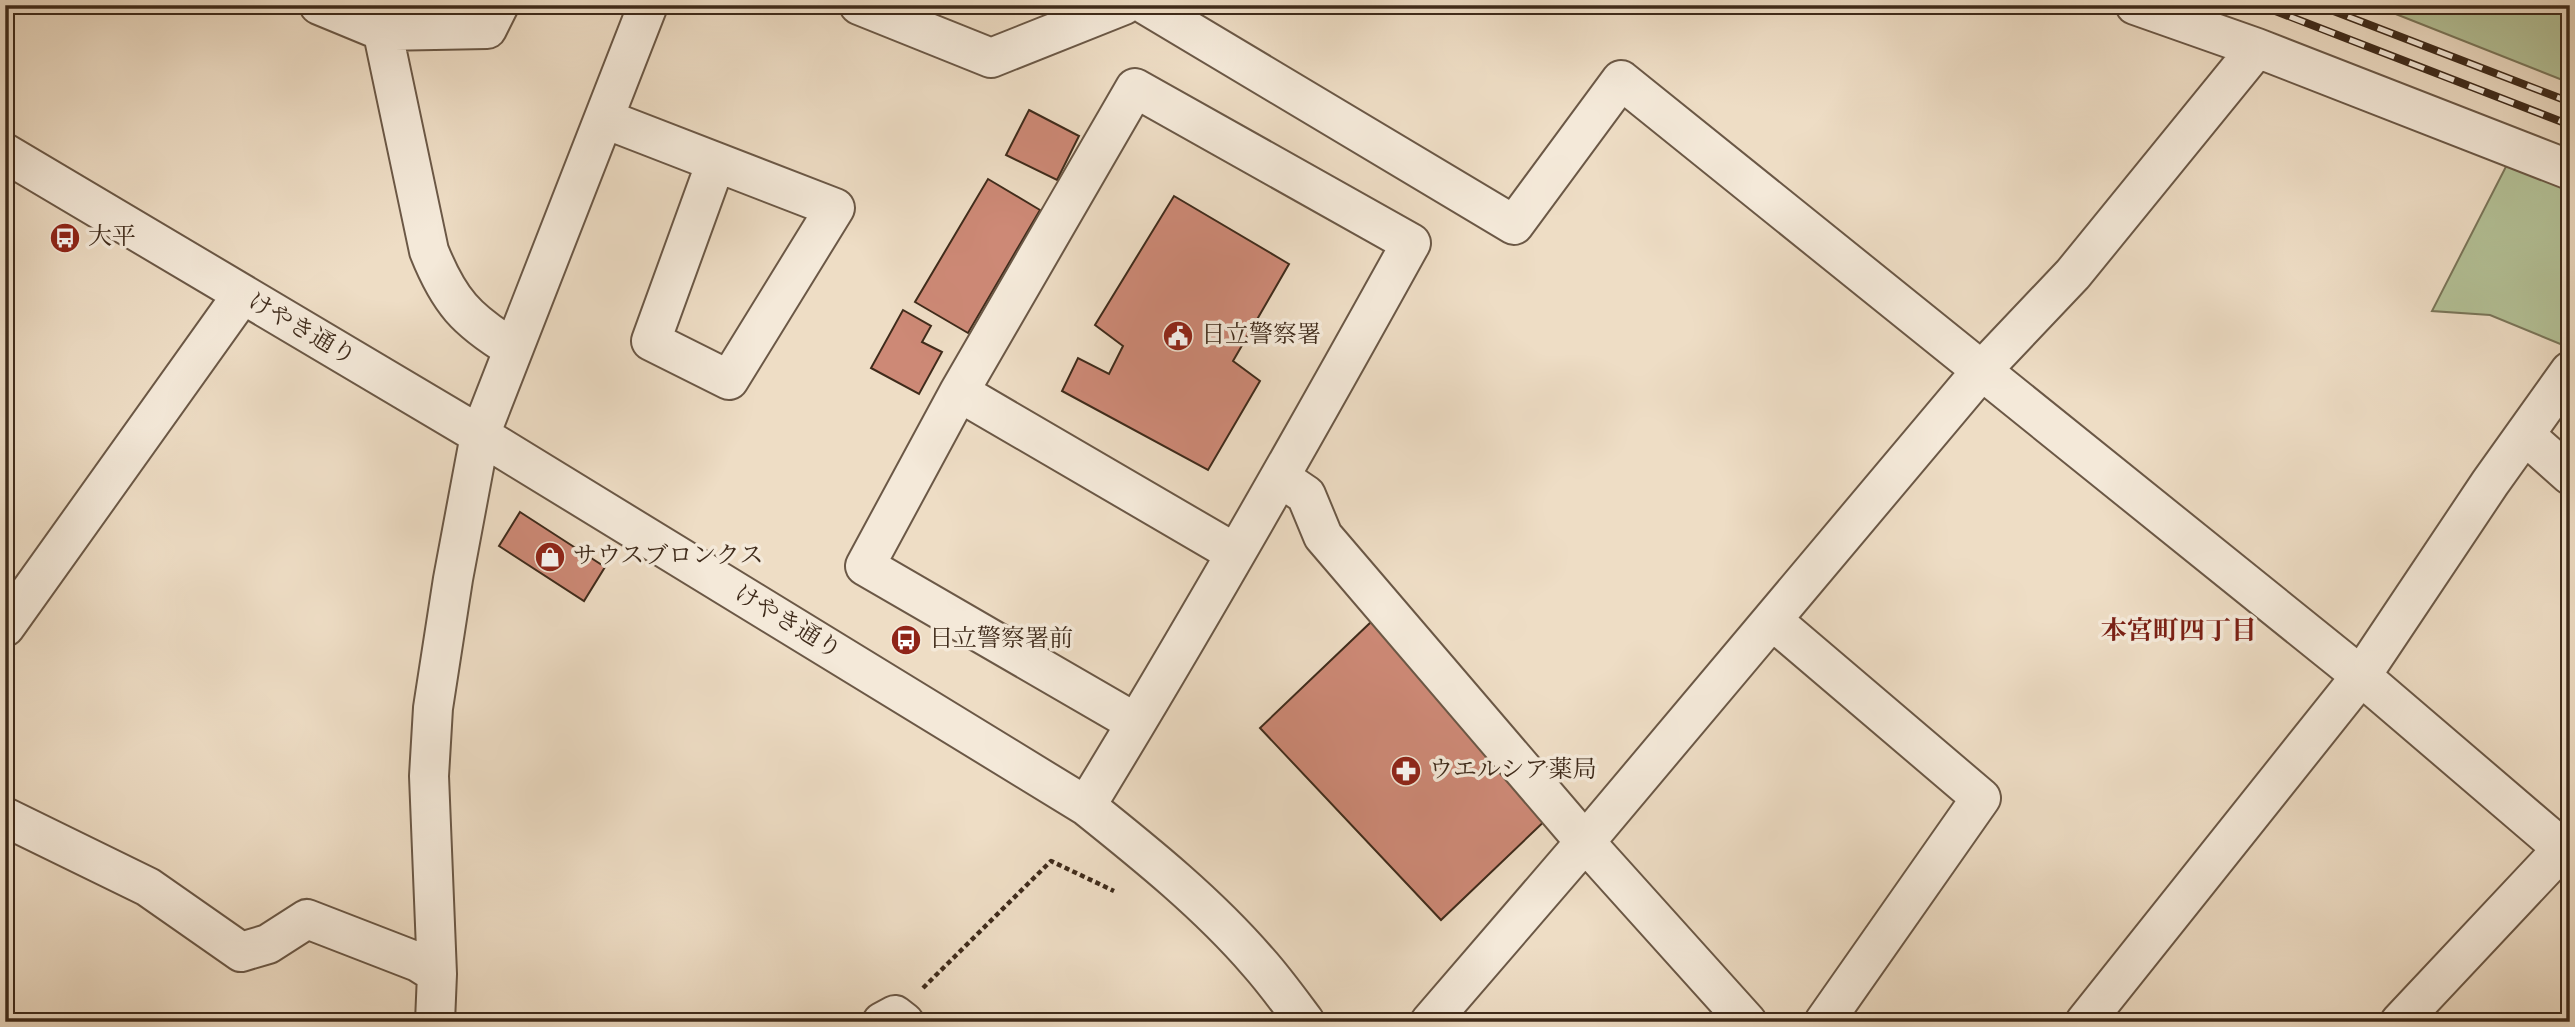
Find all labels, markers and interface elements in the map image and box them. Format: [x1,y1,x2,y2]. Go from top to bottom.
bus stop icon: 大平 [48,221,82,255]
place label: 大平 [88,221,136,255]
street label: けやき通り [241,285,361,375]
public building icon: 日立警察署 [1161,319,1195,353]
place label: 日立警察署 [1201,319,1321,353]
shop icon: サウスブロンクス [533,540,567,574]
place label: サウスブロンクス [573,540,764,574]
street label: けやき通り [727,578,847,668]
district label: 本宮町四丁目 [2101,614,2257,651]
bus stop icon: 日立警察署前 [889,623,923,657]
place label: 日立警察署前 [929,623,1073,657]
pharmacy icon: ウエルシア薬局 [1389,754,1423,788]
place label: ウエルシア薬局 [1429,754,1596,788]

